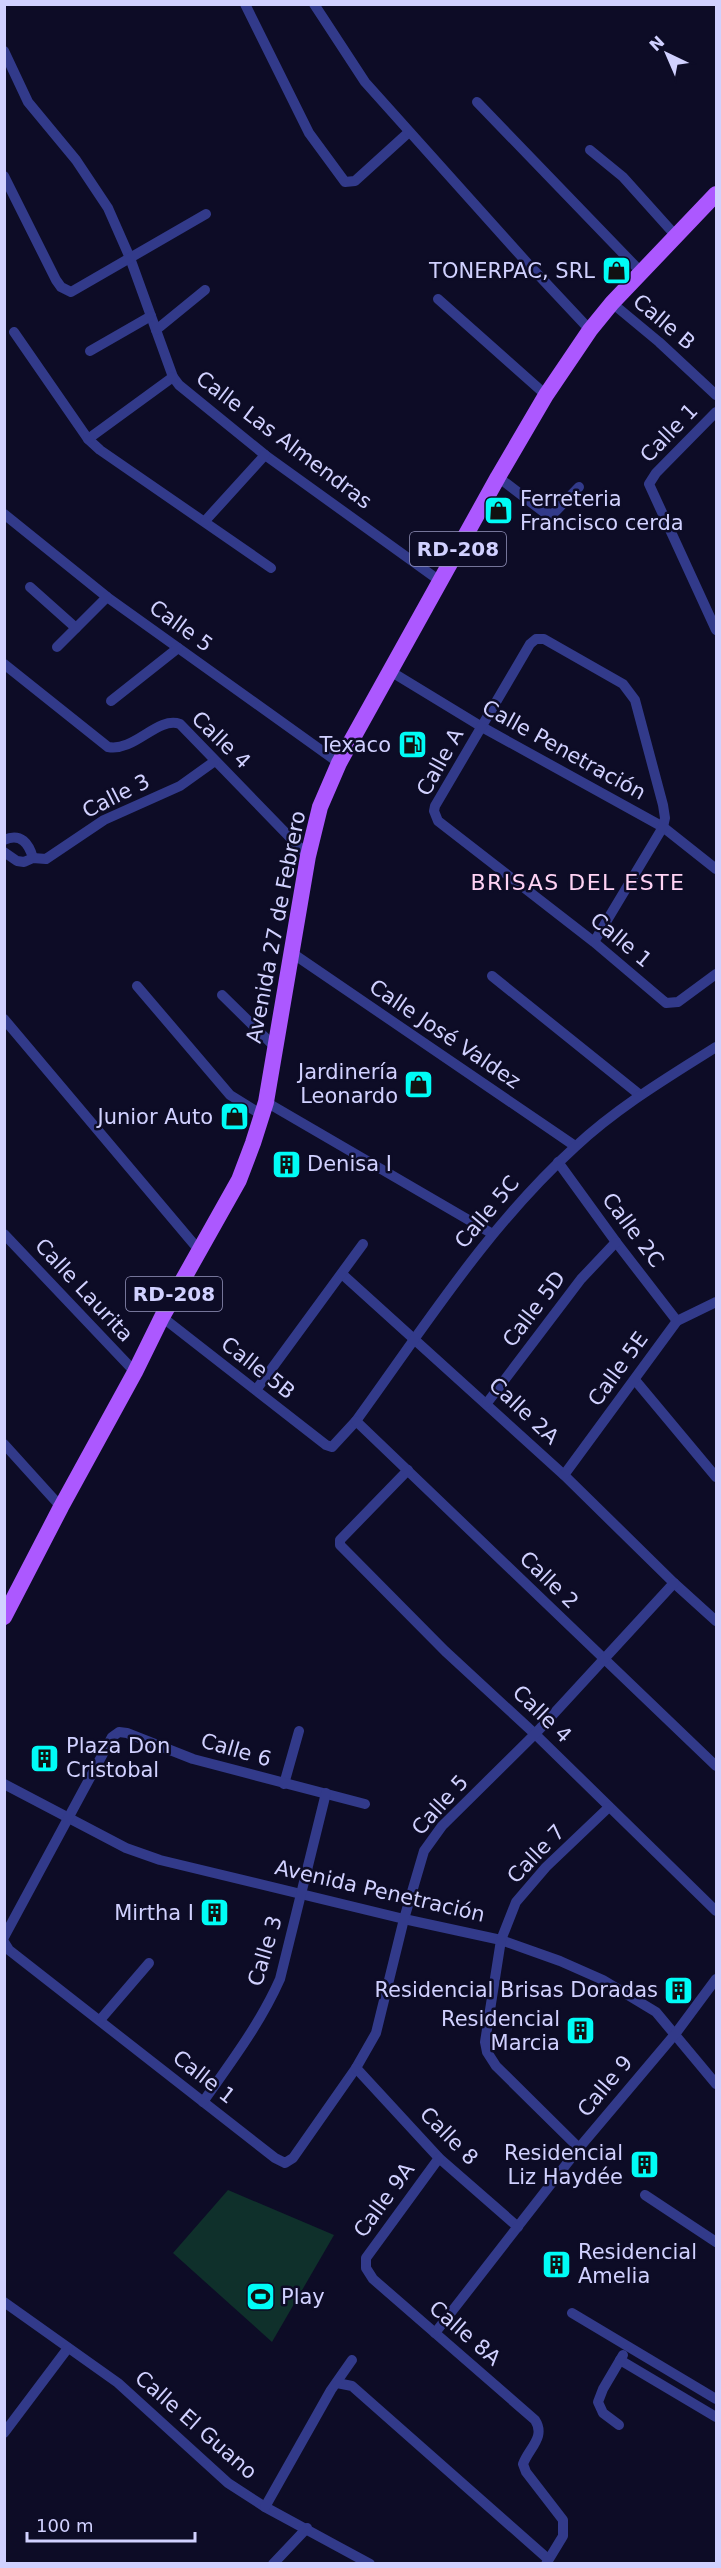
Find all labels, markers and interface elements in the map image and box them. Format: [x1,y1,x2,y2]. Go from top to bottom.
north arrow [637,24,697,84]
text: N [646,32,668,55]
shop icon: TONERPAC, SRL [600,255,632,287]
place label: TONERPAC, SRL [428,259,595,283]
street label: Calle B [628,289,700,355]
street label: Calle Las Almendras [191,366,377,514]
street label: Calle 1 [635,399,703,467]
place label: Ferreteria Francisco cerda [520,487,684,535]
shop icon: Ferreteria Francisco cerda [483,495,515,527]
road number: RD-208 [410,532,506,566]
street label: Calle 5 [145,595,217,657]
street label: Calle Penetración [478,695,650,805]
street label: Calle 4 [187,706,255,774]
street label: Calle A [412,724,469,800]
fuel station icon: Texaco [396,729,428,761]
place label: Texaco [318,733,391,757]
street label: Calle 3 [78,769,154,823]
street label: Avenida 27 de Febrero [242,809,310,1045]
district label: BRISAS DEL ESTE [470,870,686,895]
street label: Calle 1 [586,908,656,972]
street label: Calle José Valdez [365,975,525,1093]
place label: Jardinería Leonardo [296,1060,398,1108]
shop icon: Jardinería Leonardo [403,1068,435,1100]
shop icon: Junior Auto [218,1101,250,1133]
place label: Junior Auto [95,1105,213,1129]
building icon: Denisa I [270,1148,302,1180]
place label: Denisa I [307,1152,392,1176]
street label: Calle 5C [450,1171,524,1253]
street label: Calle 2C [597,1188,669,1272]
street label: Calle Laurita [30,1233,138,1347]
street label: Calle 5D [498,1267,570,1351]
road number: RD-208 [126,1277,222,1311]
street label: Calle 5E [583,1327,653,1411]
street label: Calle 5B [216,1332,300,1404]
street label: Calle 2A [484,1373,564,1450]
street label: Calle 2 [515,1546,583,1614]
street label: Calle 4 [508,1680,576,1748]
street label: Calle 6 [198,1729,274,1771]
place label: Plaza Don Cristobal [66,1734,170,1782]
building icon: Plaza Don Cristobal [29,1742,61,1774]
street label: Calle 5 [407,1770,473,1840]
street label: Calle 7 [502,1820,570,1888]
street label: Avenida Penetración [273,1855,487,1927]
building icon: Mirtha I [199,1897,231,1929]
place label: Mirtha I [114,1901,194,1925]
street label: Calle 3 [243,1913,287,1989]
building icon: Residencial Brisas Doradas [663,1974,695,2006]
place label: Residencial Brisas Doradas [374,1978,658,2002]
place label: Residencial Marcia [441,2007,560,2055]
building icon: Residencial Marcia [565,2015,597,2047]
street label: Calle 1 [168,2045,240,2109]
street label: Calle 9 [573,2051,637,2121]
street label: Calle 8 [415,2102,483,2170]
place label: Residencial Liz Haydée [504,2141,623,2189]
building icon: Residencial Liz Haydée [628,2149,660,2181]
street label: Calle 9A [349,2157,420,2242]
place label: Residencial Amelia [578,2240,697,2288]
building icon: Residencial Amelia [541,2248,573,2280]
sports icon: Play [244,2281,276,2313]
place label: Play [281,2285,325,2309]
street label: Calle 8A [424,2296,506,2371]
street label: Calle El Guano [130,2366,262,2484]
scale bar [27,2505,195,2543]
text: 100 m [36,2515,94,2536]

